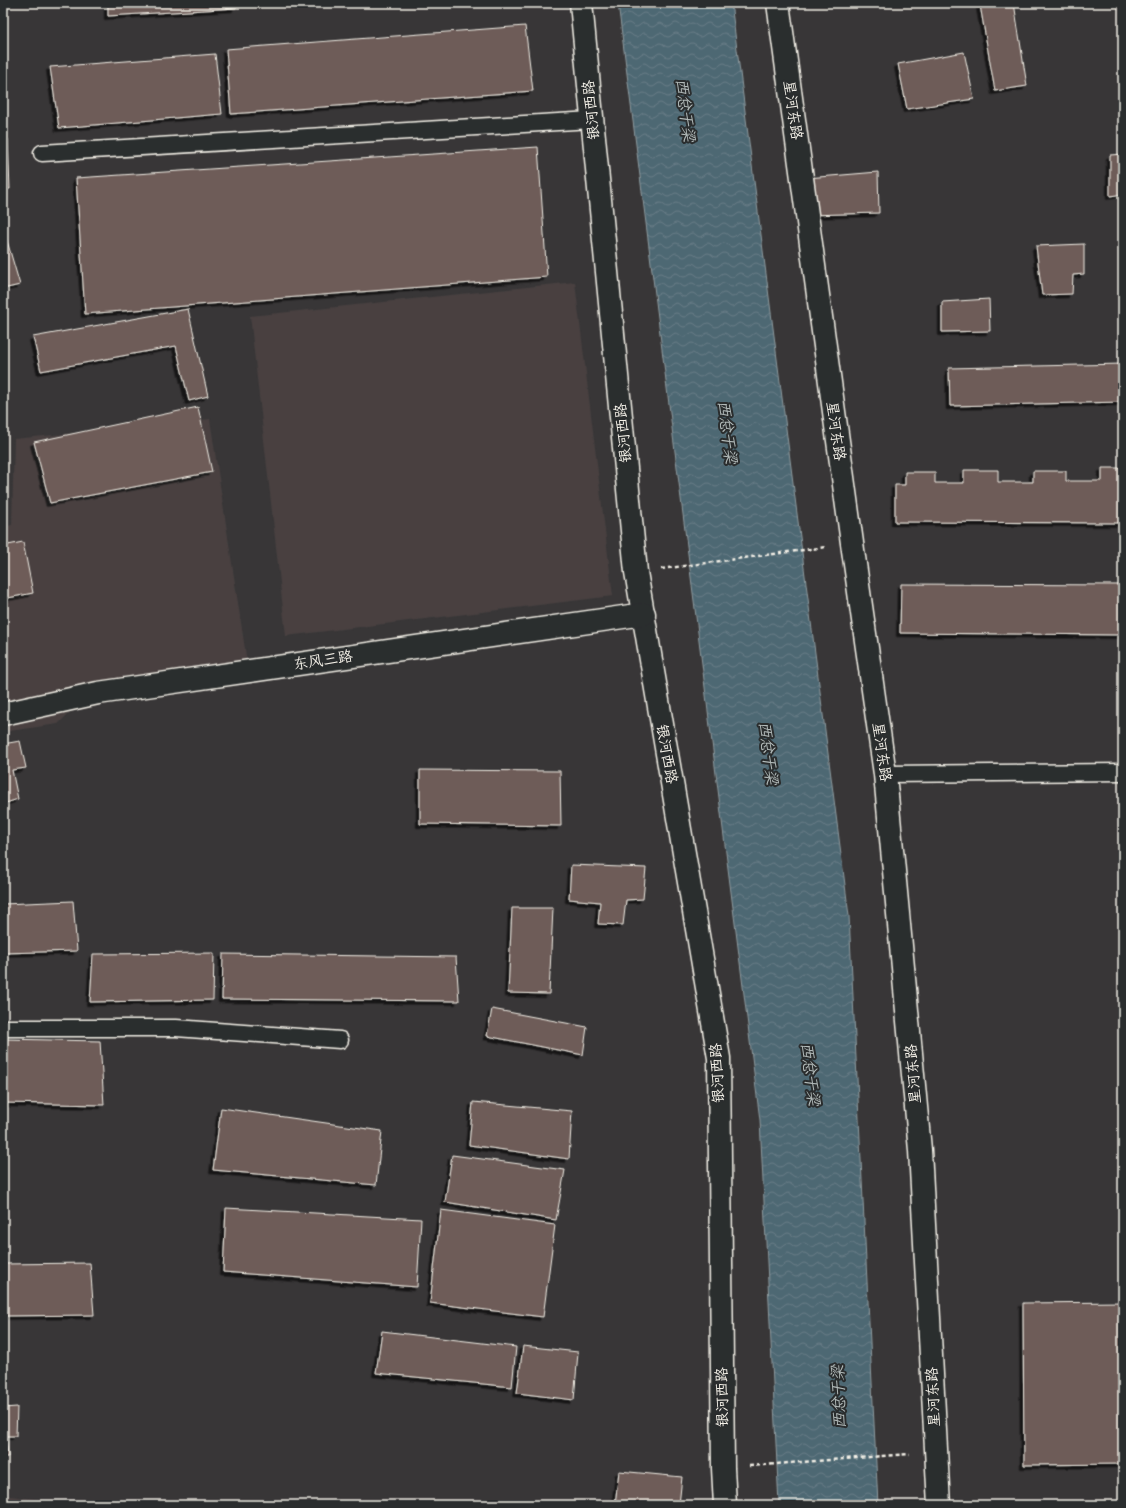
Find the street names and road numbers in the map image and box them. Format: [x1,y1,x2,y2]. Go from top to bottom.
street label: 银河西路 [579,79,605,141]
street label: 星河东路 [778,79,806,141]
street label: 星河东路 [821,400,849,462]
street label: 银河西路 [611,402,637,464]
street label: 东风三路 [292,647,354,675]
street label: 星河东路 [867,721,895,783]
street label: 银河西路 [651,723,681,785]
street label: 银河西路 [706,1042,730,1103]
street label: 星河东路 [901,1043,927,1105]
street label: 星河东路 [922,1366,946,1427]
street label: 银河西路 [712,1367,734,1427]

